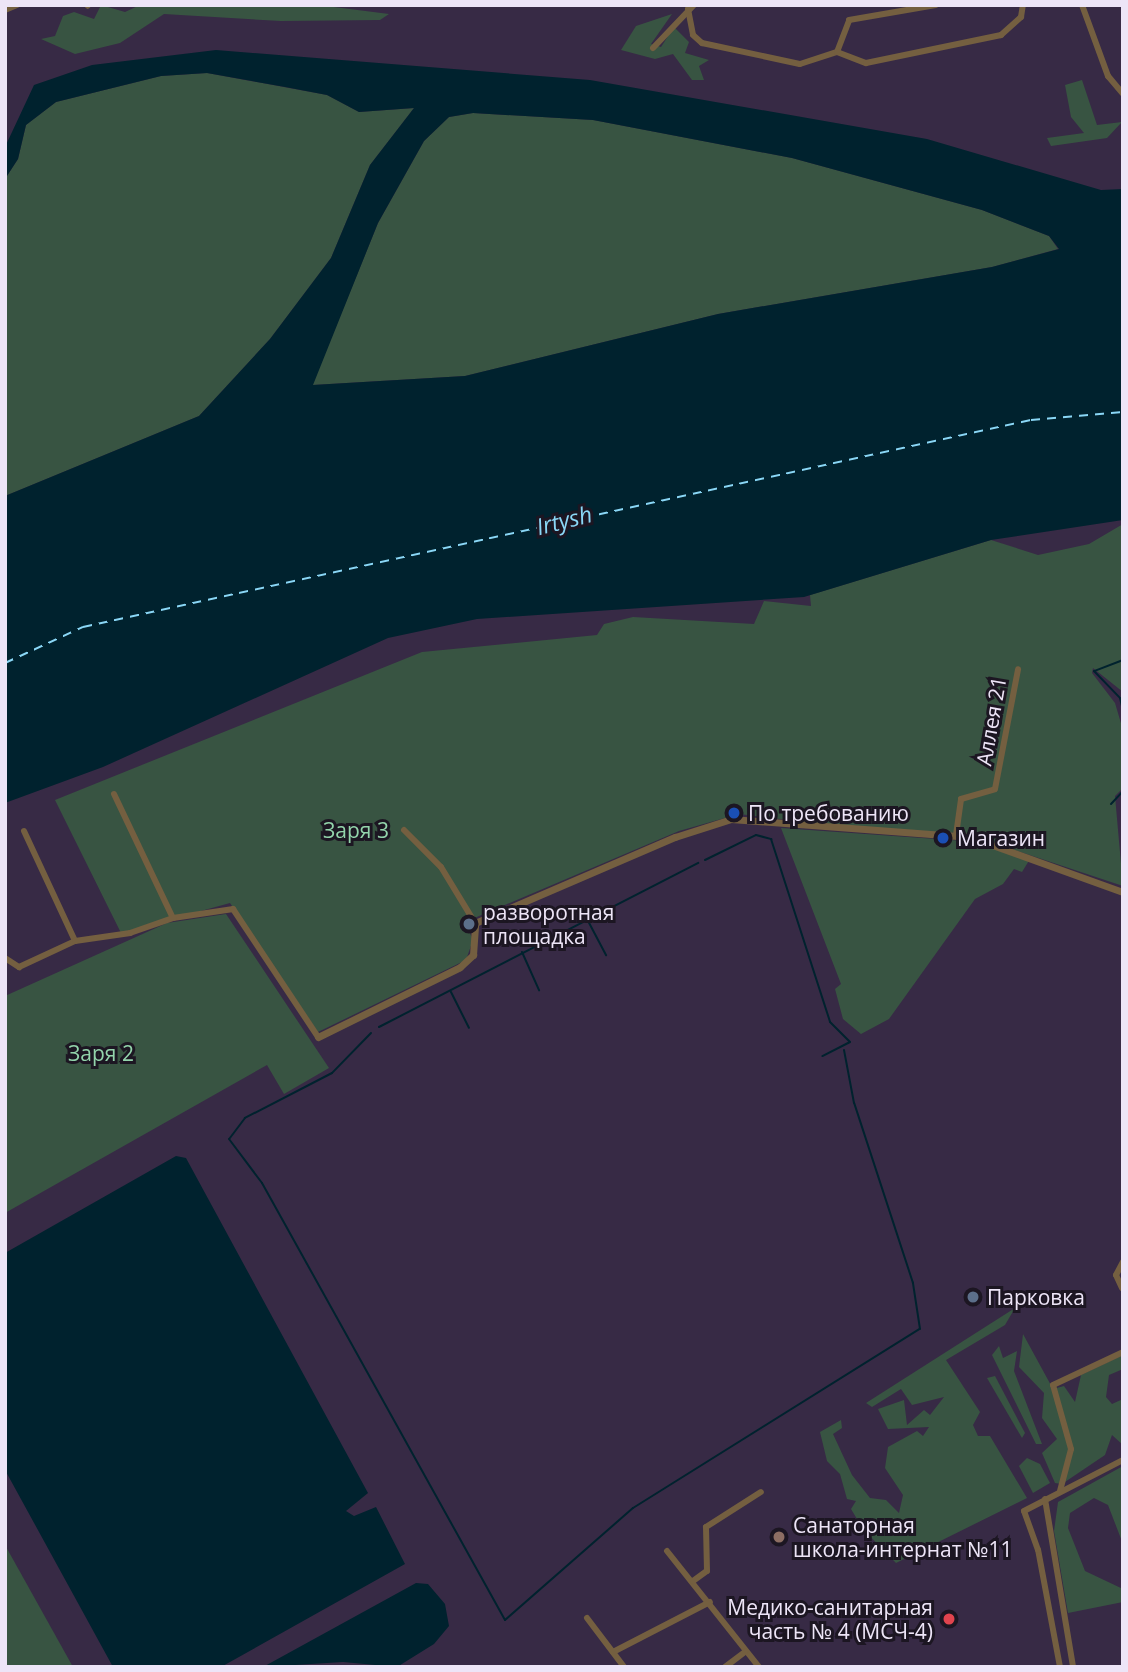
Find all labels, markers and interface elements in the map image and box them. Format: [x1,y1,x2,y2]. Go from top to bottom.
water label: Irtysh [533,500,595,540]
street label: Аллея 21 [971,674,1011,768]
place label: По требованию [748,800,909,826]
marker: По требованию [726,805,742,821]
park label: Заря 3 [323,817,389,843]
place label: Магазин [957,825,1045,851]
marker: Магазин [935,830,951,846]
place label: разворотная площадка [483,899,614,949]
marker: разворотная площадка [461,916,477,932]
park label: Заря 2 [68,1040,134,1066]
place label: Парковка [987,1284,1085,1310]
marker: Парковка [965,1289,981,1305]
place label: Санаторная школа-интернат №11 [793,1512,1012,1562]
marker: Санаторная школа-интернат №11 [771,1529,787,1545]
place label: Медико-санитарная часть № 4 (МСЧ-4) [727,1594,933,1644]
marker: Медико-санитарная часть № 4 (МСЧ-4) [939,1609,959,1629]

